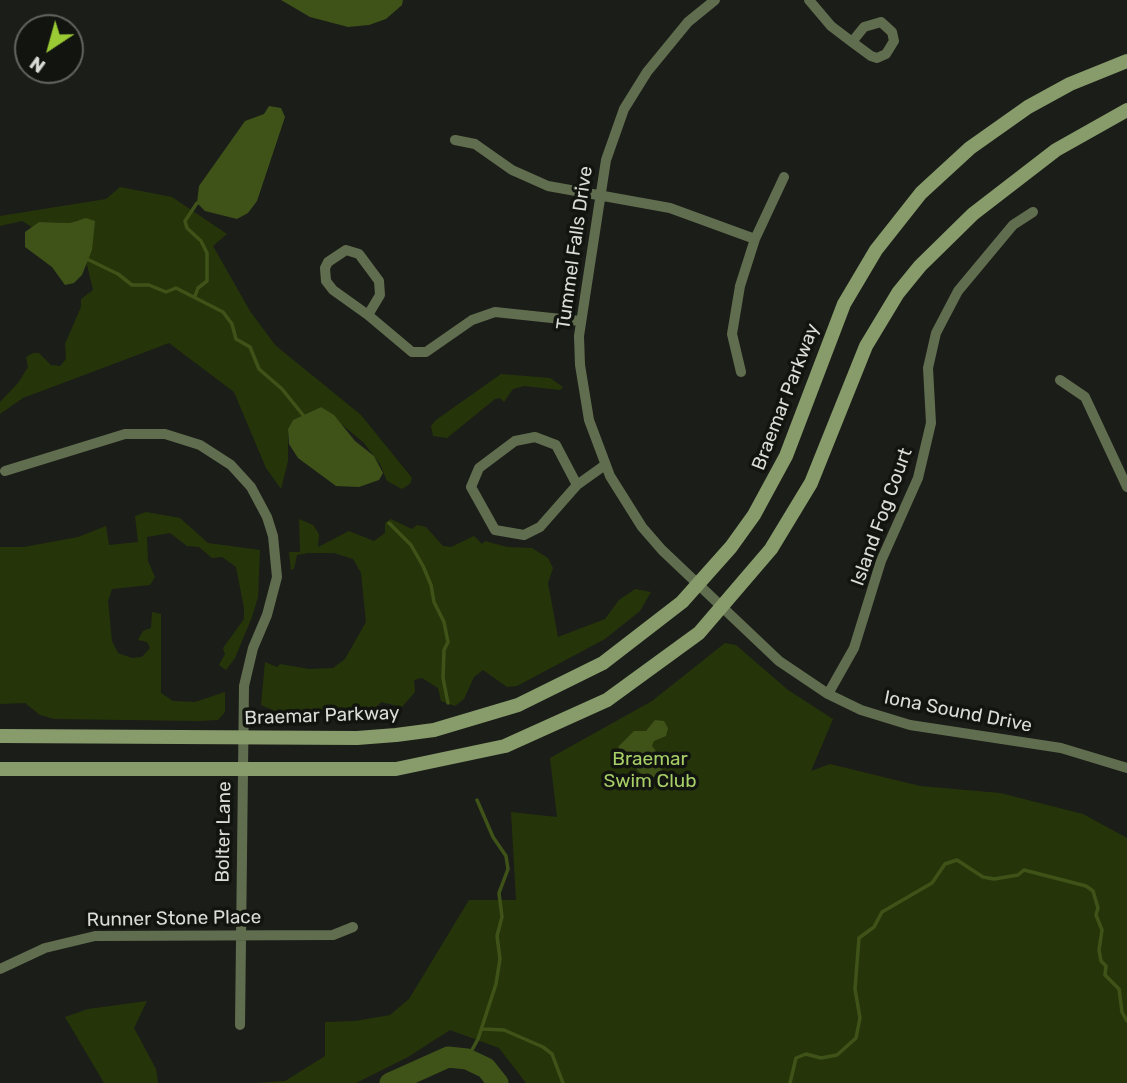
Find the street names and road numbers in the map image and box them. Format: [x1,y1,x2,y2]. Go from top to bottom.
street label: Tummel Falls Drive [552,165,598,331]
street label: Braemar Parkway [748,320,824,474]
street label: Island Fog Court [847,445,917,589]
street label: Iona Sound Drive [882,686,1034,738]
street label: Braemar Parkway [244,702,400,730]
street label: Bolter Lane [212,781,236,883]
street label: Runner Stone Place [86,906,262,932]

